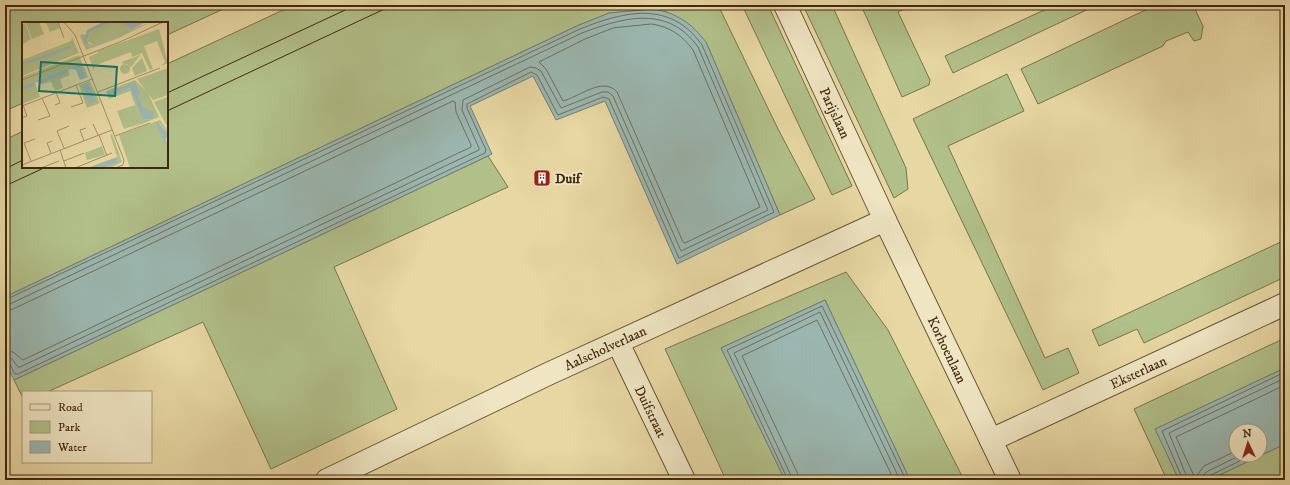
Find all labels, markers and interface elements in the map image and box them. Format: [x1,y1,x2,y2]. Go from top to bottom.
inset map [22,22,168,168]
street label: Parijslaan [815,85,854,142]
building icon: Duif [532,168,552,188]
place label: Duif [555,170,583,188]
street label: Korhoenlaan [923,314,971,387]
street label: Aalscholverlaan [562,322,650,375]
street label: Eksterlaan [1107,352,1170,394]
street label: Duifstraat [630,383,671,442]
legend [22,391,152,463]
text: Road [58,400,83,415]
text: Park [58,420,80,435]
north arrow [1228,423,1268,463]
text: N [1242,427,1252,441]
text: Water [57,440,87,455]

